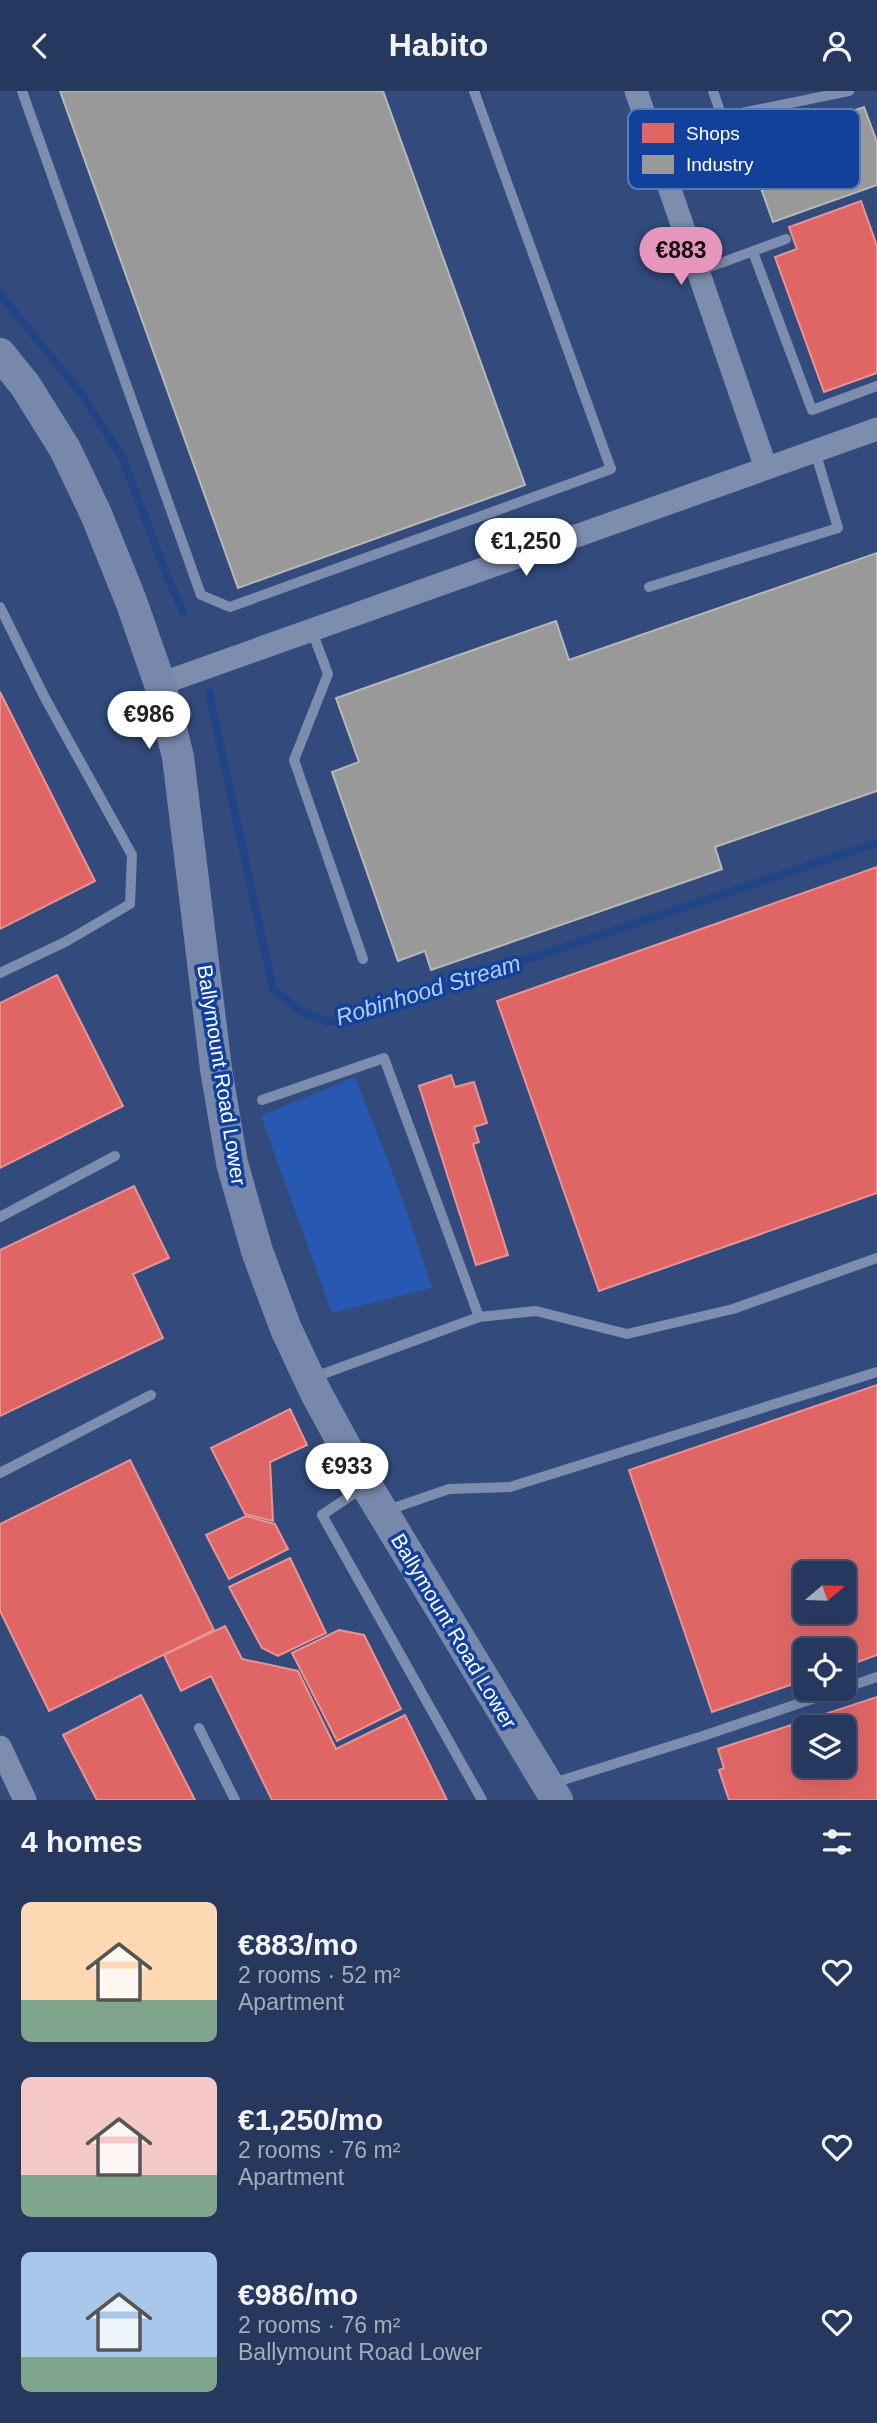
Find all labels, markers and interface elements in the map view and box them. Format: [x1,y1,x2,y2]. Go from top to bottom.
icon: back [21,27,59,65]
text: Habito [389,27,488,63]
icon: person [818,27,856,65]
legend [628,109,860,189]
text: Shops [686,123,740,144]
text: Industry [686,154,754,175]
pin: €883 [640,227,722,287]
text: €883 [655,237,707,263]
pin: €1,250 [469,519,583,578]
text: €1,250 [491,528,561,554]
pin: €986 [108,691,190,751]
text: €986 [123,701,175,727]
water label: Robinhood Stream [332,950,524,1030]
street label: Ballymount Road Lower [193,963,251,1187]
pin: €933 [306,1443,388,1503]
text: €933 [321,1453,373,1479]
street label: Ballymount Road Lower [387,1530,521,1732]
north arrow [793,1561,856,1624]
map controls [793,1561,856,1778]
button: locate [793,1638,856,1701]
button: layers [793,1715,856,1778]
icon: filters [818,1823,856,1861]
text: 4 homes [21,1825,143,1858]
text: €883/mo [238,1928,358,1961]
icon: home [77,1930,161,2014]
icon: heart [818,1953,856,1991]
text: 2 rooms · 52 m² [238,1962,400,1988]
text: Apartment [238,1989,344,2015]
text: €1,250/mo [238,2103,383,2136]
icon: home [77,2105,161,2189]
icon: heart [818,2128,856,2166]
text: 2 rooms · 76 m² [238,2137,400,2163]
text: Apartment [238,2164,344,2190]
text: €986/mo [238,2278,358,2311]
icon: home [77,2280,161,2364]
icon: heart [818,2303,856,2341]
text: 2 rooms · 76 m² [238,2312,400,2338]
text: Ballymount Road Lower [238,2339,482,2365]

